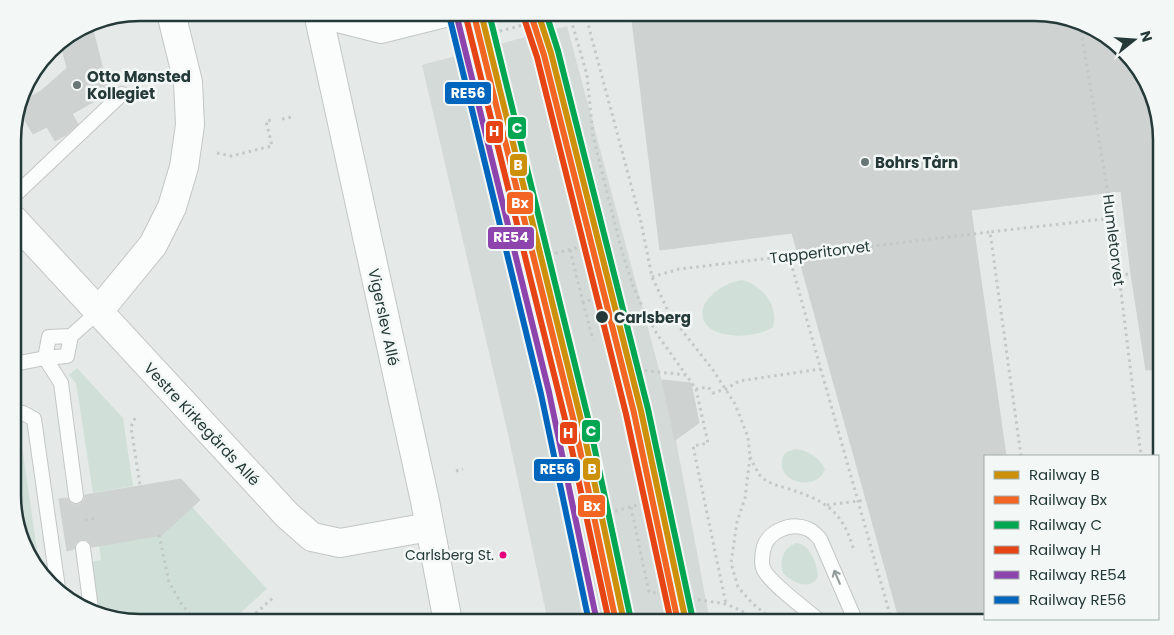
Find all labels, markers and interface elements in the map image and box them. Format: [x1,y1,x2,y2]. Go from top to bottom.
north arrow [1109,15,1159,65]
text: N [1135,28,1158,44]
place label: Otto Mønsted Kollegiet [87,66,191,104]
marker: Otto Mønsted Kollegiet [71,79,83,91]
line badge: RE56 [444,81,492,105]
text: RE56 [451,83,485,103]
line badge: C [507,116,527,140]
text: C [512,118,523,138]
line badge: H [485,120,504,144]
text: H [489,121,499,141]
place label: Bohrs Tårn [875,152,958,173]
line badge: B [509,153,528,177]
text: B [513,155,523,175]
marker: Bohrs Tårn [859,156,871,168]
line badge: Bx [506,191,534,215]
text: Bx [511,193,529,213]
street label: Humletorvet [1098,193,1130,287]
line badge: RE54 [487,226,535,250]
text: RE54 [493,227,529,247]
street label: Tapperitorvet [769,235,871,269]
street label: Vigerslev Allé [363,266,405,368]
place label: Carlsberg [614,307,691,328]
marker: Carlsberg [594,309,610,325]
street label: Vestre Kirkegårds Allé [139,358,265,490]
line badge: C [581,419,601,443]
line badge: H [559,421,578,445]
text: C [586,421,597,441]
text: H [563,423,573,443]
legend [984,455,1159,620]
line badge: B [582,457,601,481]
line badge: RE56 [533,458,581,482]
text: RE56 [540,459,574,479]
text: B [587,459,597,479]
text: Railway B [1029,464,1100,485]
text: Railway Bx [1029,489,1107,510]
line badge: Bx [577,494,606,518]
text: Bx [583,496,601,516]
text: Railway C [1029,514,1102,535]
text: Railway H [1029,539,1101,560]
place label: Carlsberg St. [405,545,494,565]
marker: Carlsberg St. [498,550,508,560]
text: Railway RE54 [1029,564,1126,585]
one-way arrow [831,570,841,585]
text: Railway RE56 [1029,589,1126,610]

